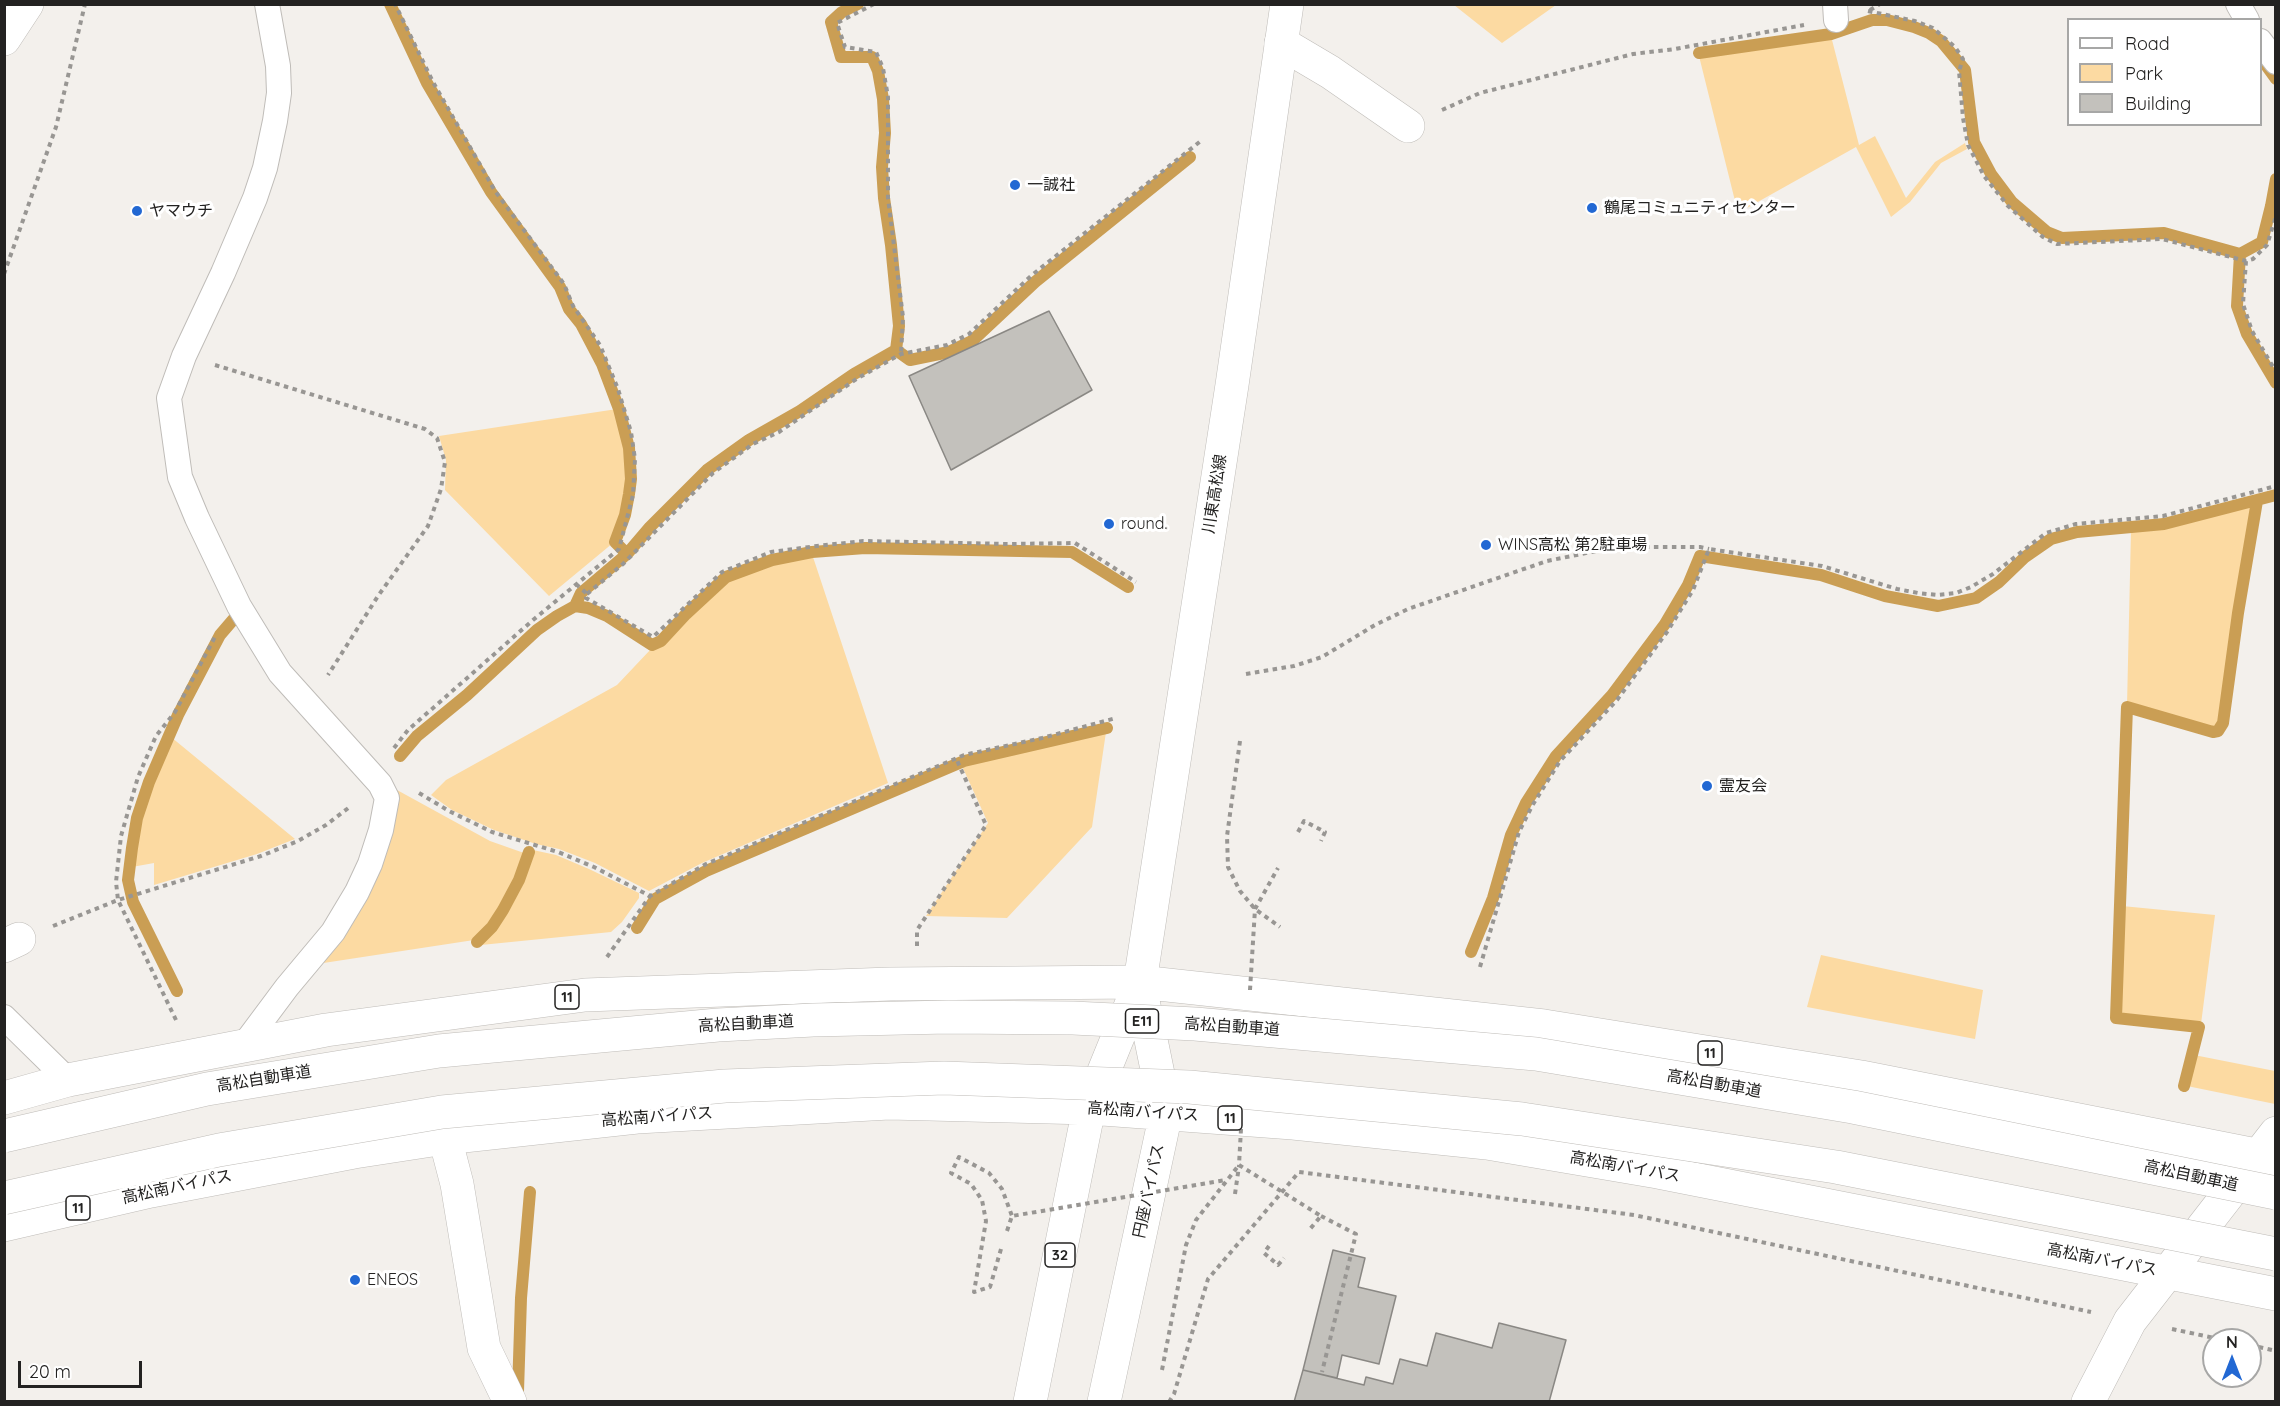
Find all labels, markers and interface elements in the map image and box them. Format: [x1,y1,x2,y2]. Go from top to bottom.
legend [2067,18,2262,126]
text: Road [2125,32,2170,55]
text: Park [2125,62,2163,85]
text: Building [2125,92,2191,115]
place label: 一誠社 [1027,175,1075,195]
marker: 一誠社 [1008,178,1022,192]
place label: 鶴尾コミュニティセンター [1604,198,1796,218]
place label: ヤマウチ [149,201,213,221]
marker: 鶴尾コミュニティセンター [1585,201,1599,215]
marker: ヤマウチ [130,204,144,218]
street label: 川東高松線 [1199,453,1231,535]
place label: round. [1121,514,1167,534]
marker: round. [1102,517,1116,531]
place label: WINS高松 第2駐車場 [1498,535,1647,555]
marker: WINS高松 第2駐車場 [1479,538,1493,552]
place label: 霊友会 [1719,776,1767,796]
marker: 霊友会 [1700,779,1714,793]
road number: 11 [555,985,579,1009]
road number: E11 [1126,1009,1158,1033]
street label: 高松自動車道 [698,1012,794,1036]
street label: 高松自動車道 [1183,1014,1281,1040]
road number: 11 [1698,1041,1722,1065]
street label: 高松自動車道 [215,1062,313,1096]
street label: 高松自動車道 [1665,1066,1763,1102]
street label: 高松南バイパス [1086,1099,1200,1125]
street label: 高松南バイパス [600,1104,714,1130]
road number: 11 [1218,1106,1242,1130]
street label: 円座バイパス [1130,1142,1168,1240]
street label: 高松南バイパス [1568,1148,1682,1186]
street label: 高松自動車道 [2142,1157,2240,1195]
street label: 高松南バイパス [120,1166,234,1208]
road number: 11 [66,1196,90,1220]
street label: 高松南バイパス [2045,1240,2159,1280]
road number: 32 [1045,1243,1075,1267]
place label: ENEOS [367,1270,418,1290]
marker: ENEOS [348,1273,362,1287]
north arrow [2202,1328,2262,1388]
text: N [2226,1332,2238,1352]
scale bar [21,1349,146,1387]
text: 20 m [29,1360,71,1383]

